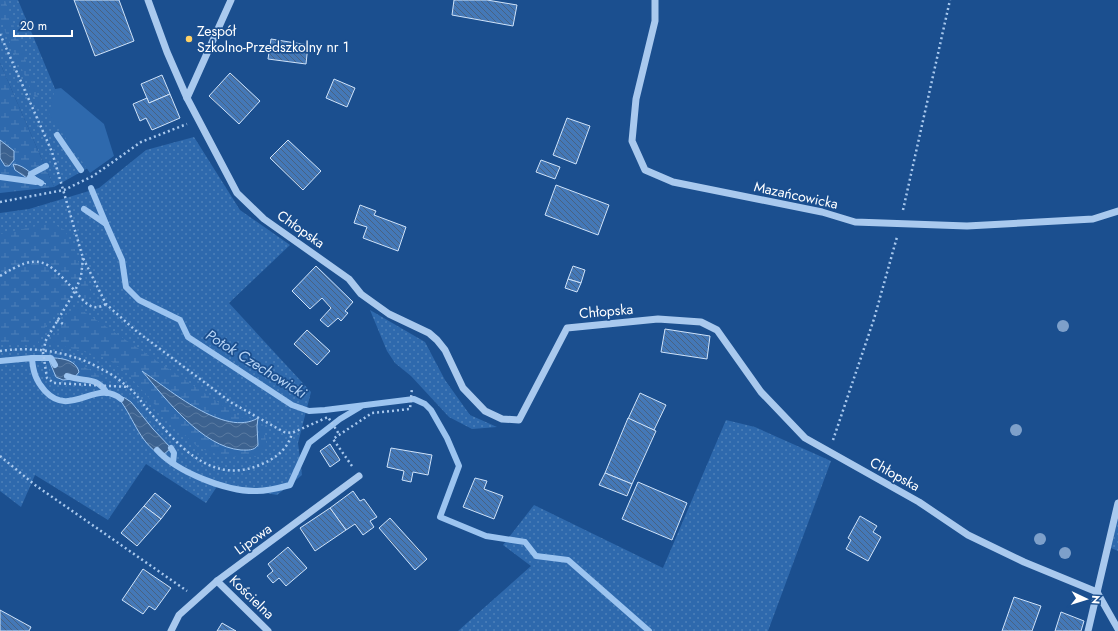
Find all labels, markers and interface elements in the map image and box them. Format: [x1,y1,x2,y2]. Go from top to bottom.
scale bar [14,12,72,38]
text: 20 m [20,17,47,35]
place label: Zespół Szkolno-Przedszkolny nr 1 [197,21,349,57]
marker: Zespół Szkolno-Przedszkolny nr 1 [184,34,194,44]
street label: Mazańcowicka [752,176,840,214]
street label: Chłopska [273,205,329,253]
street label: Chłopska [578,299,634,323]
water label: Potok Czechowicki [201,324,311,404]
street label: Chłopska [866,452,924,496]
street label: Lipowa [230,519,276,559]
street label: Kościelna [225,570,279,624]
north arrow [1066,579,1106,619]
text: N [1088,595,1104,605]

